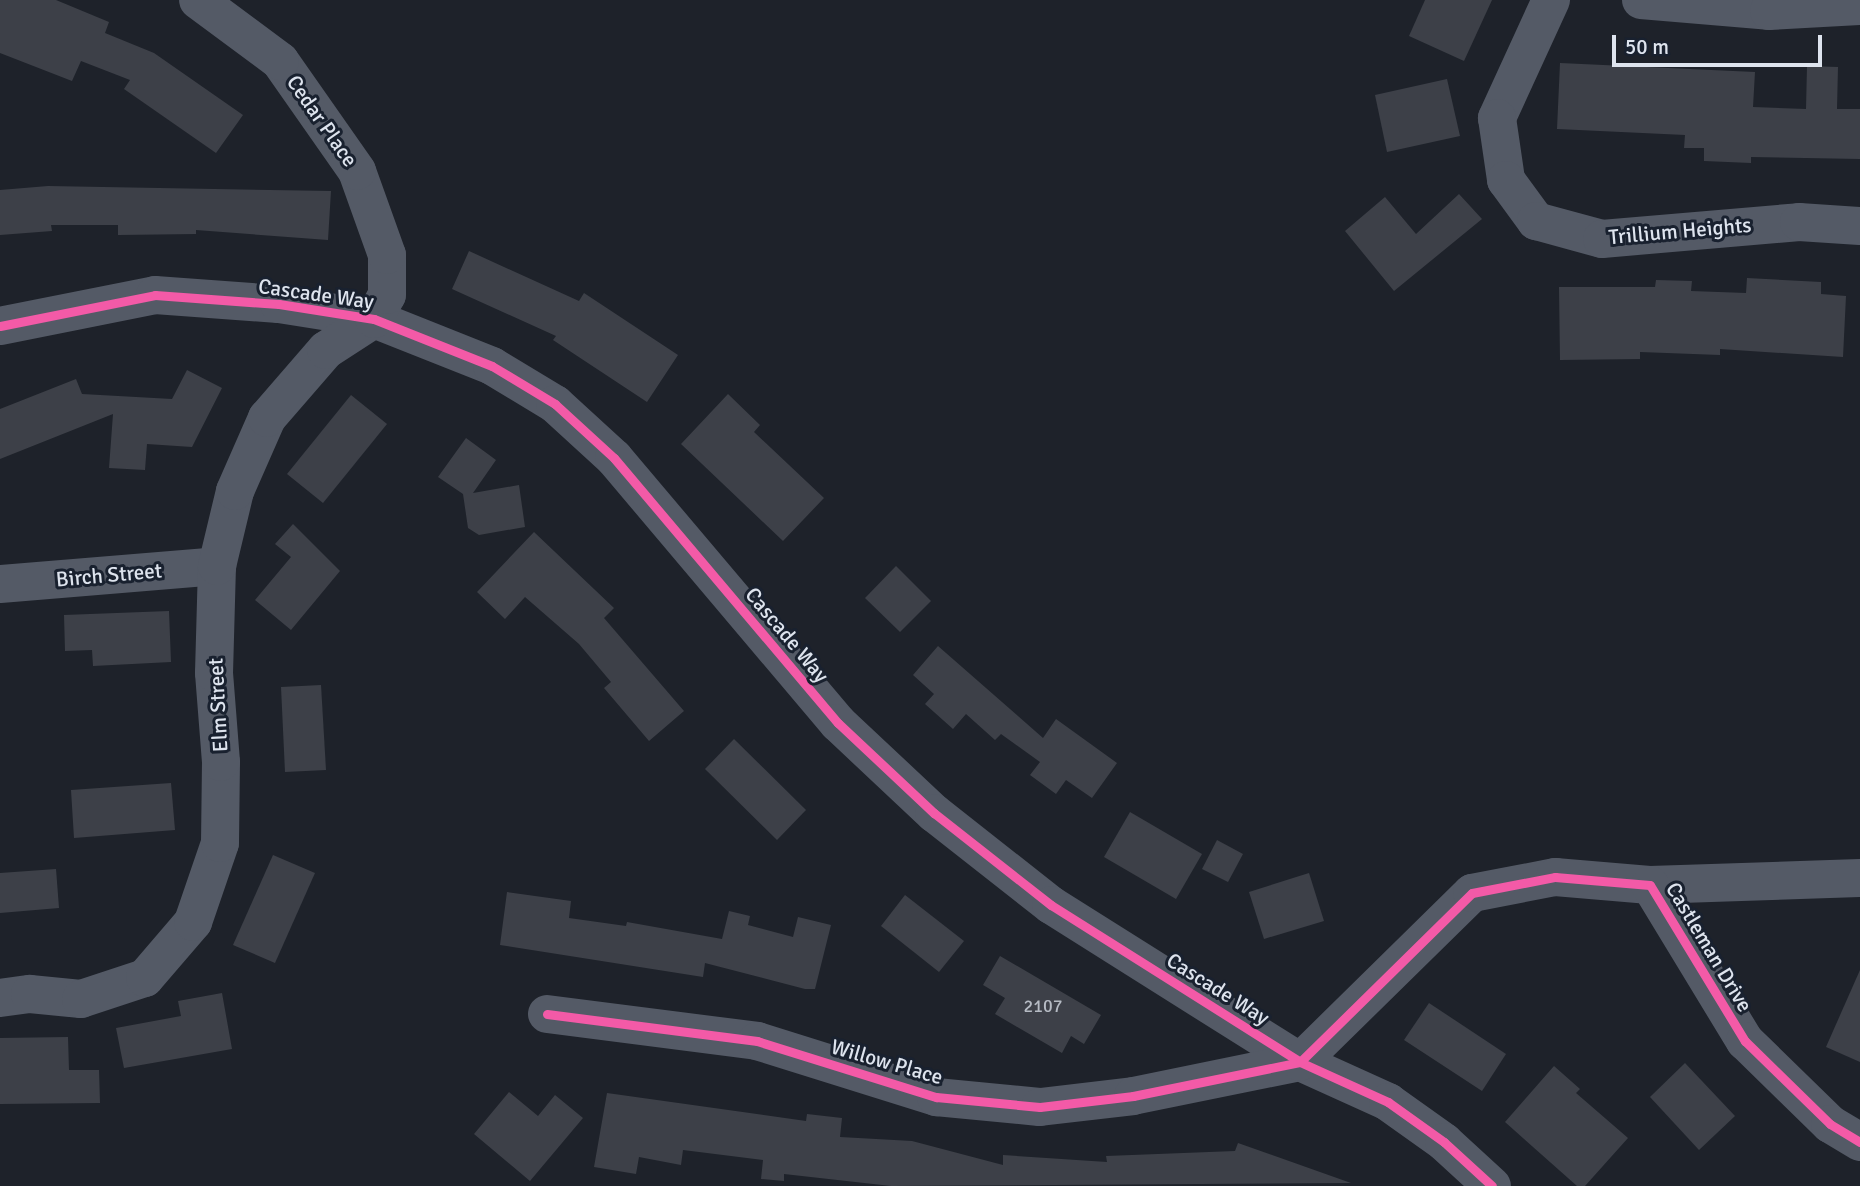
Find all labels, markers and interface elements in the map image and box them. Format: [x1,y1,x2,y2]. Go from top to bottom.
scale bar [1615,21,1825,65]
text: 50 m [1625,34,1669,60]
street label: Cedar Place [281,70,363,172]
street label: Trillium Heights [1608,212,1752,250]
street label: Cascade Way [257,273,375,315]
street label: Birch Street [55,558,163,592]
street label: Cascade Way [740,582,834,688]
street label: Elm Street [203,657,233,753]
street label: Castleman Drive [1660,878,1758,1016]
street label: Cascade Way [1162,947,1274,1031]
house number: 2107 [1024,995,1062,1017]
street label: Willow Place [828,1034,946,1090]

